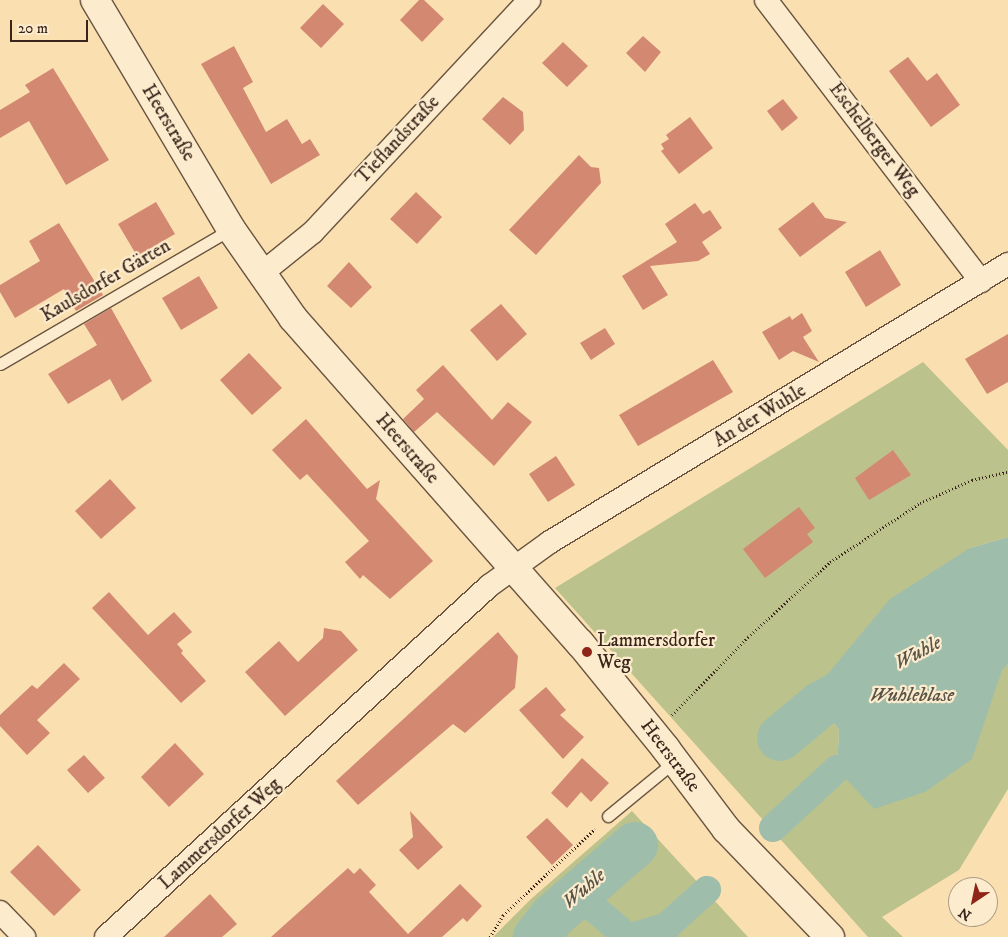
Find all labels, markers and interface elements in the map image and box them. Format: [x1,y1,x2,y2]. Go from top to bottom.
scale bar [12,10,90,42]
text: 20 m [18,19,48,38]
street label: Eschelberger Weg [824,78,924,202]
street label: Heerstraße [136,81,200,165]
street label: Tieflandstraße [351,91,445,189]
street label: Kaulsdorfer Gärten [37,235,175,327]
street label: An der Wuhle [710,380,810,452]
street label: Heerstraße [370,409,444,489]
place label: Lammersdorfer Weg [597,630,715,674]
water label: Wuhle [891,631,945,675]
marker: Lammersdorfer Weg [581,646,593,658]
water label: Wuhleblase [870,683,954,707]
street label: Heerstraße [635,715,705,797]
street label: Lammersdorfer Weg [154,773,286,895]
water label: Wuhle [558,864,610,914]
north arrow [948,877,998,927]
text: N [955,903,975,924]

